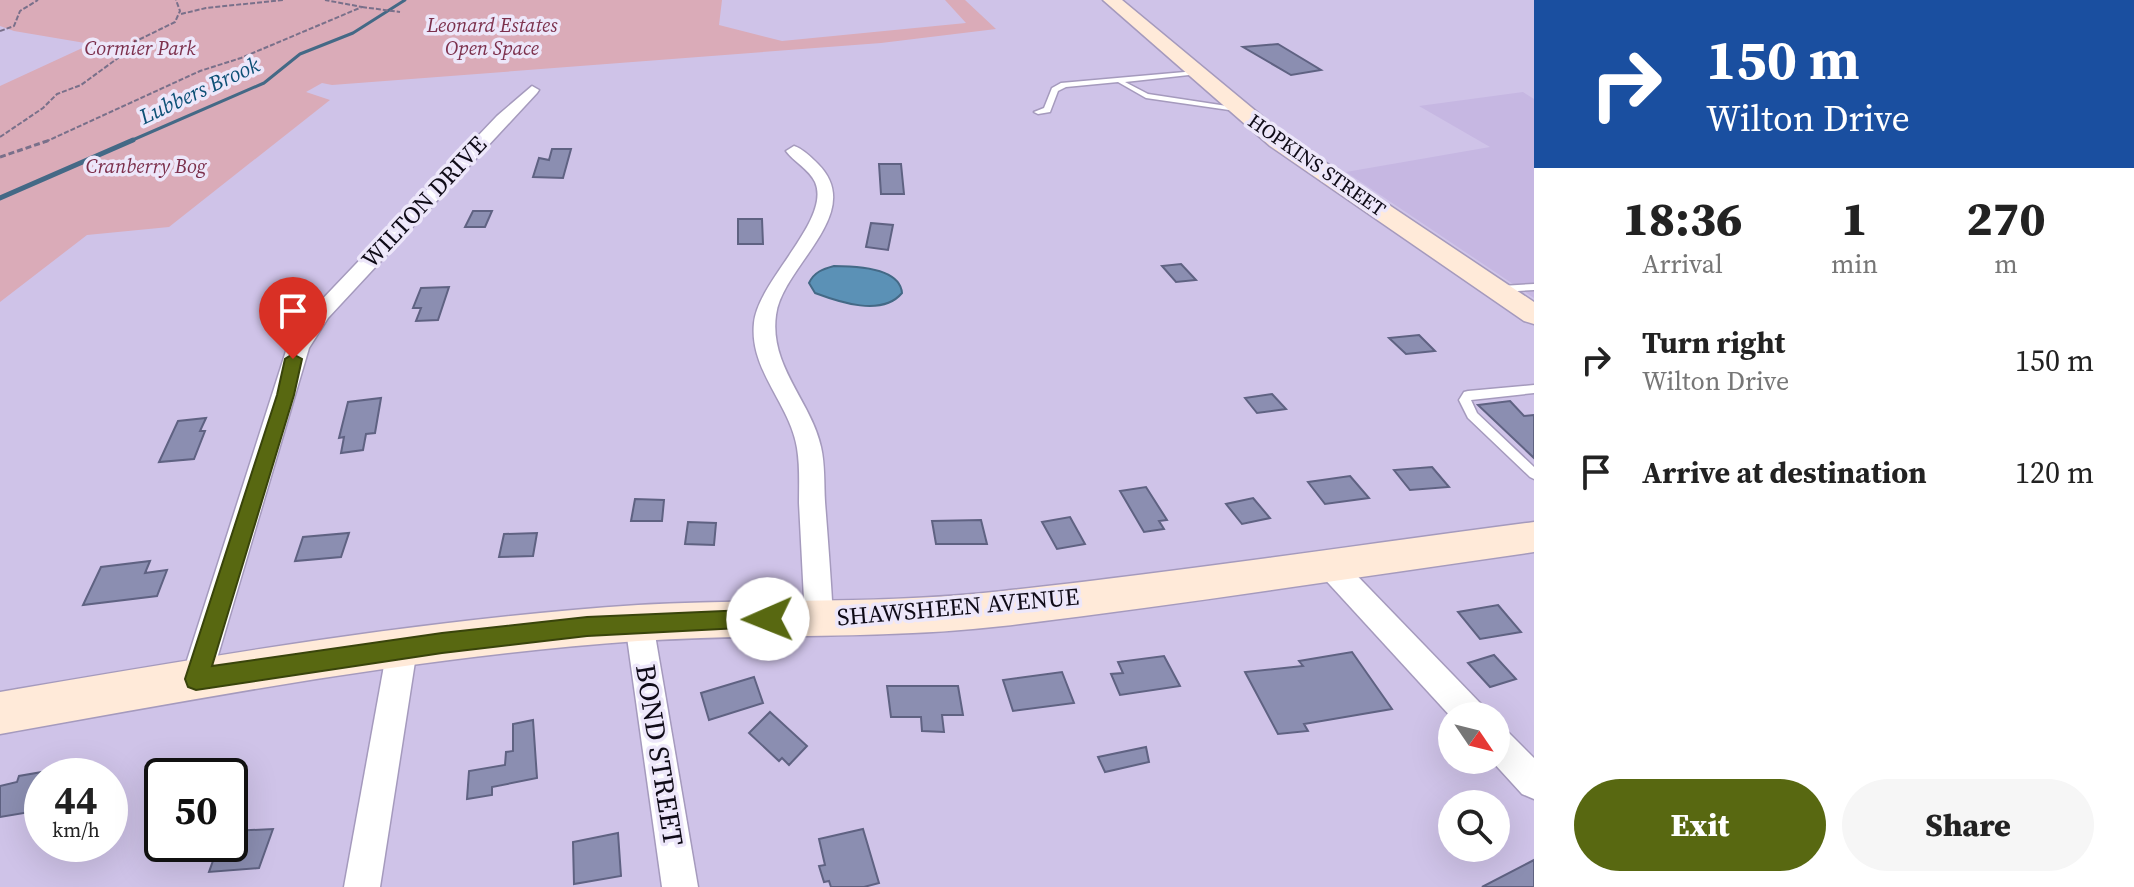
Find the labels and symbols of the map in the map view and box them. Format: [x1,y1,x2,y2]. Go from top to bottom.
park label: Leonard Estates Open Space [426,11,558,62]
park label: Cormier Park [84,34,196,62]
water label: Lubbers Brook [133,49,265,131]
street label: HOPKINS STREET [1243,107,1391,223]
street label: WILTON DRIVE [354,128,494,275]
park label: Cranberry Bog [86,152,208,180]
pin [259,277,327,359]
position arrow [726,577,810,661]
street label: SHAWSHEEN AVENUE [836,579,1080,634]
street label: BOND STREET [627,662,693,849]
north arrow [1438,702,1510,774]
speed limit sign: 50 [144,758,248,862]

